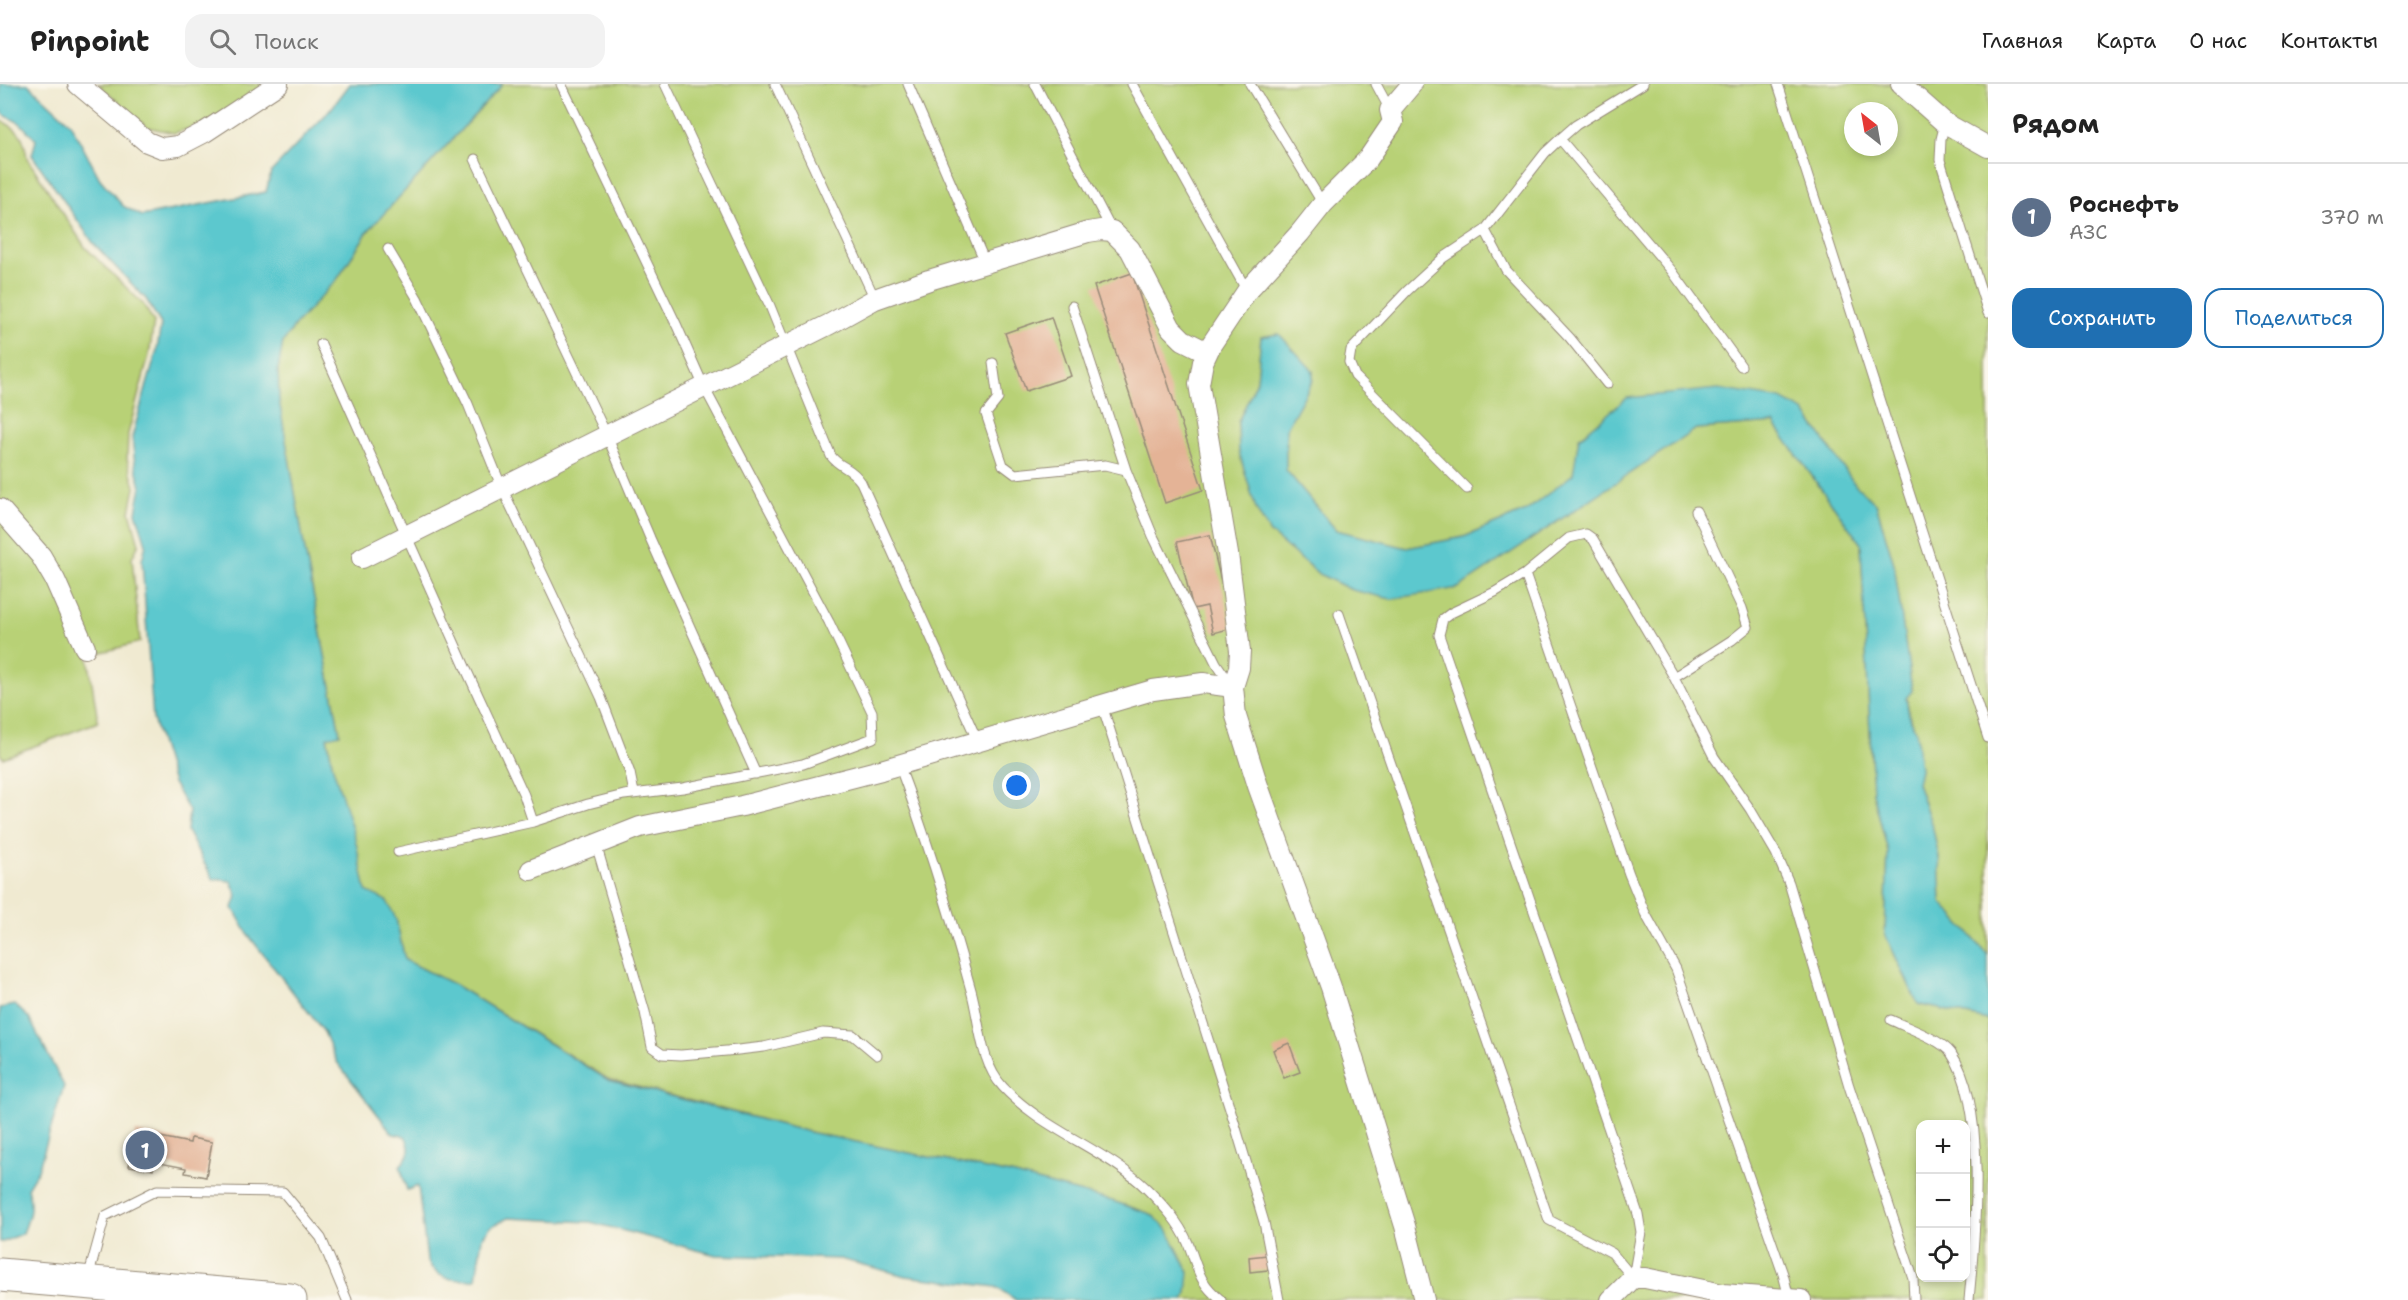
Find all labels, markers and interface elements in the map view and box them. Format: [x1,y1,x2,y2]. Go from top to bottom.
search box [185,14,605,68]
text: Pinpoint [30,22,149,60]
icon: search [206,25,239,58]
text: Поиск [254,27,319,56]
text: Главная [1982,27,2063,55]
text: Карта [2096,27,2156,55]
text: О нас [2189,27,2247,55]
text: Контакты [2280,27,2378,55]
north arrow [1844,102,1898,156]
text: Рядом [2012,106,2099,141]
text: Роснефть [2069,190,2179,219]
text: 1 [2027,204,2036,230]
text: 370 m [2320,204,2384,230]
text: АЗС [2069,219,2107,245]
button: Сохранить [2012,288,2192,348]
button: Поделиться [2204,288,2384,348]
your location [1002,771,1031,800]
map controls [1916,1120,1970,1282]
button: + [1916,1120,1970,1174]
pin: 1 [126,1128,164,1172]
button: − [1916,1174,1970,1228]
button: locate [1916,1228,1970,1282]

